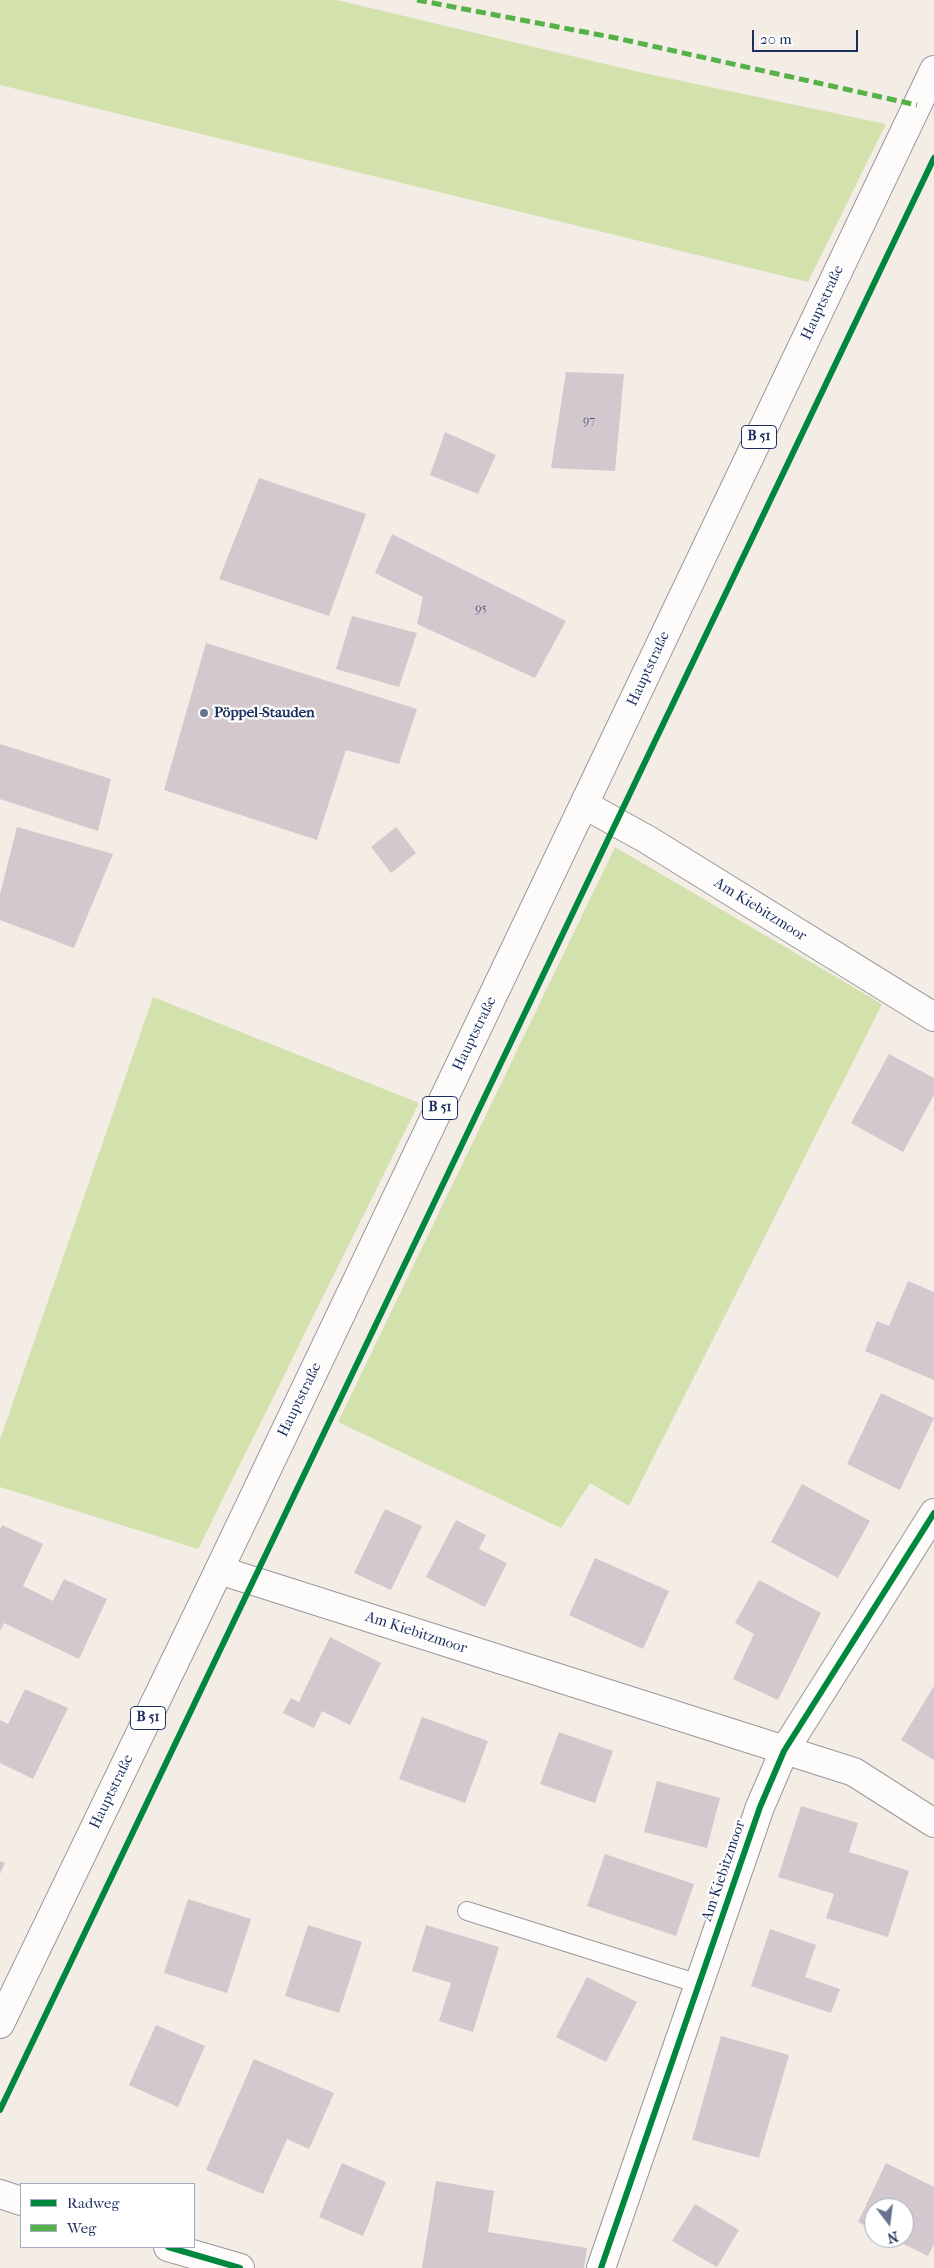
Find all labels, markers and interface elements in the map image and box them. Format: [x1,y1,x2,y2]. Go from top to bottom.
scale bar [754,20,860,52]
text: 20 m [760,30,792,48]
street label: Hauptstraße [798,263,848,343]
house number: 97 [583,414,595,428]
road number: B 51 [742,426,776,448]
house number: 95 [475,602,487,616]
street label: Hauptstraße [624,629,674,709]
place label: Pöppel-Stauden [214,704,315,722]
marker: Pöppel-Stauden [198,707,210,719]
street label: Am Kiebitzmoor [710,874,810,946]
street label: Hauptstraße [449,994,501,1074]
road number: B 51 [422,1096,458,1120]
street label: Hauptstraße [274,1360,326,1440]
street label: Am Kiebitzmoor [363,1608,469,1658]
road number: B 51 [130,1706,166,1730]
street label: Hauptstraße [86,1752,138,1832]
street label: Am Kiebitzmoor [698,1818,750,1924]
legend [20,2183,195,2248]
text: Radweg [67,2194,119,2212]
north arrow [864,2198,914,2248]
text: Weg [67,2219,96,2237]
text: N [885,2227,900,2247]

